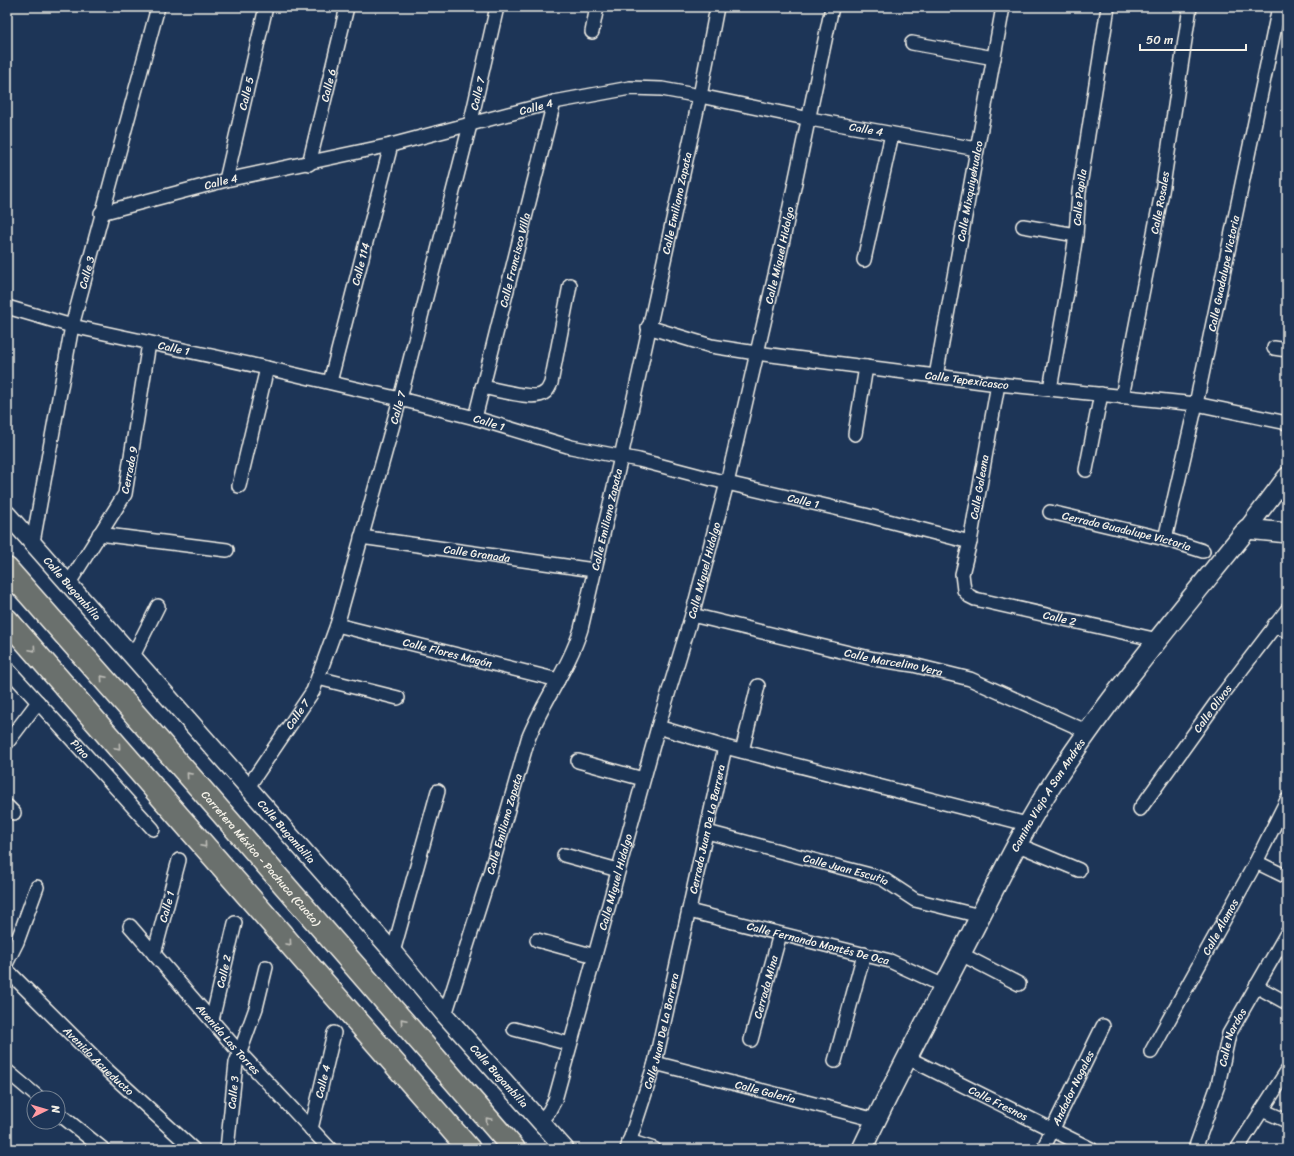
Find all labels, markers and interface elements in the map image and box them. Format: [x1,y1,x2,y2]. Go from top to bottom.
scale bar [1140,26,1246,52]
text: 50 m [1146,29,1173,51]
street label: Calle 6 [315,67,342,104]
street label: Calle 5 [233,74,260,112]
street label: Calle 7 [465,74,491,112]
street label: Calle 4 [517,94,555,121]
street label: Calle 4 [848,117,885,142]
street label: Calle Mixquiyehualco [952,139,989,243]
street label: Calle Emiliano Zapata [657,150,698,256]
street label: Calle Papila [1068,167,1093,226]
street label: Calle 4 [202,169,240,195]
street label: Calle Rosales [1145,169,1175,236]
street label: Calle Miguel Hidalgo [760,204,800,306]
street label: Calle Francisco Villa [494,210,536,309]
street label: Calle Guadalupe Victoria [1202,213,1245,333]
street label: Calle 114 [346,240,376,287]
street label: Calle 3 [73,254,100,291]
street label: Calle 1 [156,336,192,361]
street label: Calle Tepexicasco [924,366,1010,395]
street label: Calle 7 [384,388,412,426]
street label: Calle 1 [471,409,507,437]
street label: Cerrada 9 [116,444,143,495]
street label: Calle Galeana [964,453,995,521]
street label: Calle Emiliano Zapata [586,466,628,572]
street label: Calle 1 [786,488,821,514]
street label: Cerrada Guadalupe Victoria [1060,506,1194,557]
street label: Calle Miguel Hidalgo [682,520,726,621]
street label: Calle Granada [442,540,512,568]
street label: Calle Bugambilia [38,552,106,625]
street label: Calle 2 [1041,606,1079,632]
street label: Calle Flores Magón [401,633,494,673]
street label: Calle Marcelino Vera [842,643,945,682]
one-way arrow [28,644,35,652]
one-way arrow [101,675,108,682]
street label: Calle Olivos [1189,680,1238,737]
street label: Calle 7 [280,695,315,734]
street label: Camino Viejo A San Andrés [1006,734,1091,855]
street label: Pino [66,735,94,764]
one-way arrow [114,742,121,750]
street label: Cerrada Juan De La Barrera [684,762,731,896]
street label: Calle Emiliano Zapata [481,771,528,877]
one-way arrow [187,772,194,780]
street label: Carretera México - Pachuca (Cuota) [196,786,326,931]
street label: Calle Bugambilia [253,795,320,868]
street label: Calle Miguel Hidalgo [593,831,638,932]
one-way arrow [199,840,206,848]
street label: Calle Juan Escutia [801,849,893,891]
street label: Calle 1 [154,889,180,925]
street label: Calle Álamos [1197,894,1244,959]
street label: Calle Fernando Montés De Oca [745,917,892,971]
one-way arrow [285,938,292,946]
street label: Calle 2 [211,952,237,990]
street label: Cerrada Mina [748,953,784,1021]
street label: Calle Juan De La Barrera [638,971,685,1092]
street label: Avenida Las Torres [191,999,266,1080]
street label: Calle Nardos [1213,1004,1252,1068]
one-way arrow [401,1019,408,1026]
street label: Avenida Acueducto [58,1021,138,1101]
street label: Calle Bugambilia [465,1040,533,1113]
street label: Andador Nogales [1046,1047,1100,1130]
street label: Calle 4 [310,1063,336,1100]
street label: Calle 3 [222,1075,245,1110]
street label: Calle Galería [733,1075,798,1109]
street label: Calle Fresnos [965,1081,1031,1126]
north arrow [26,1090,66,1130]
text: N [46,1104,65,1114]
one-way arrow [486,1117,493,1124]

